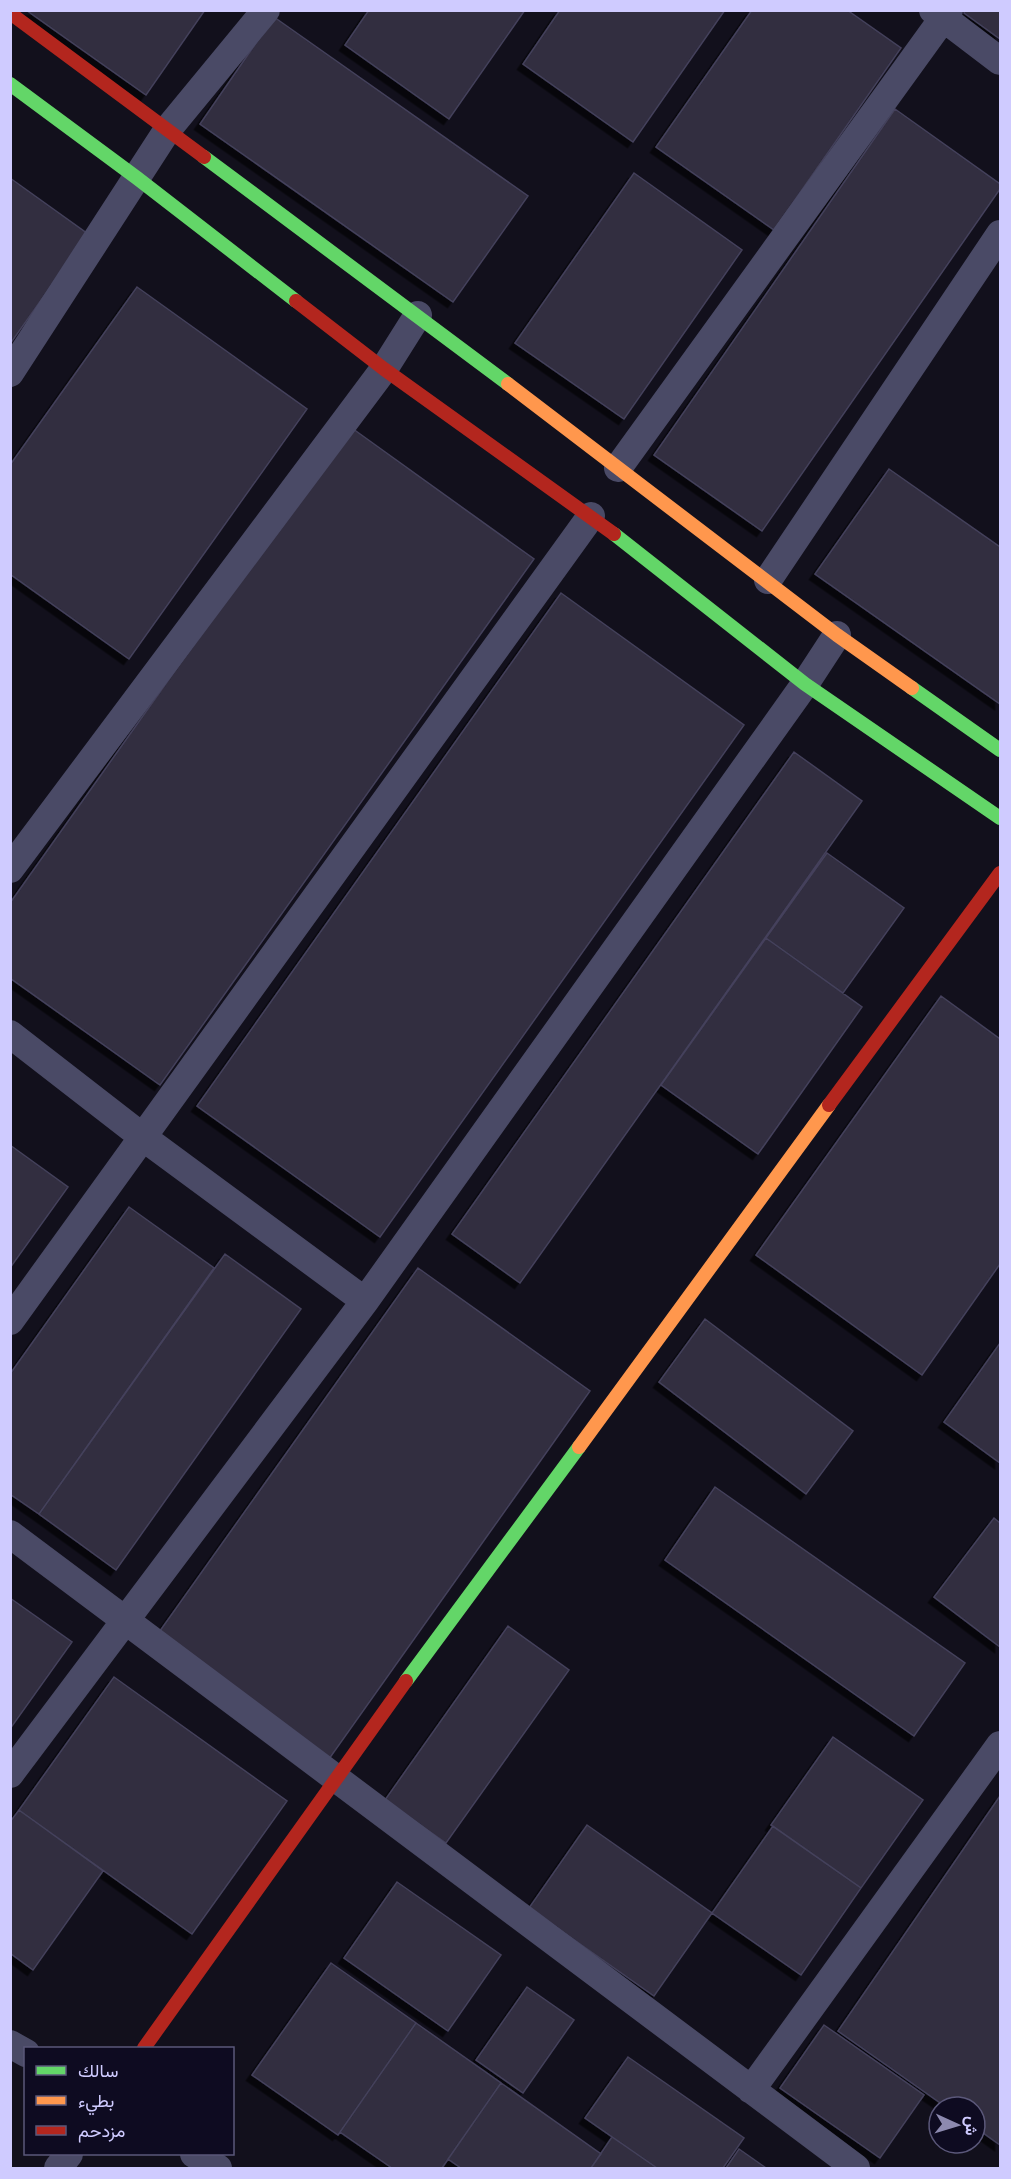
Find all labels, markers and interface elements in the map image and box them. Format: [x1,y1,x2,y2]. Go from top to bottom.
legend [24,2047,234,2155]
text: سالك [78,2060,118,2081]
text: بطيء [78,2090,114,2116]
north arrow [927,2095,987,2155]
text: ش [961,2116,982,2136]
text: مزدحم [78,2120,125,2143]

